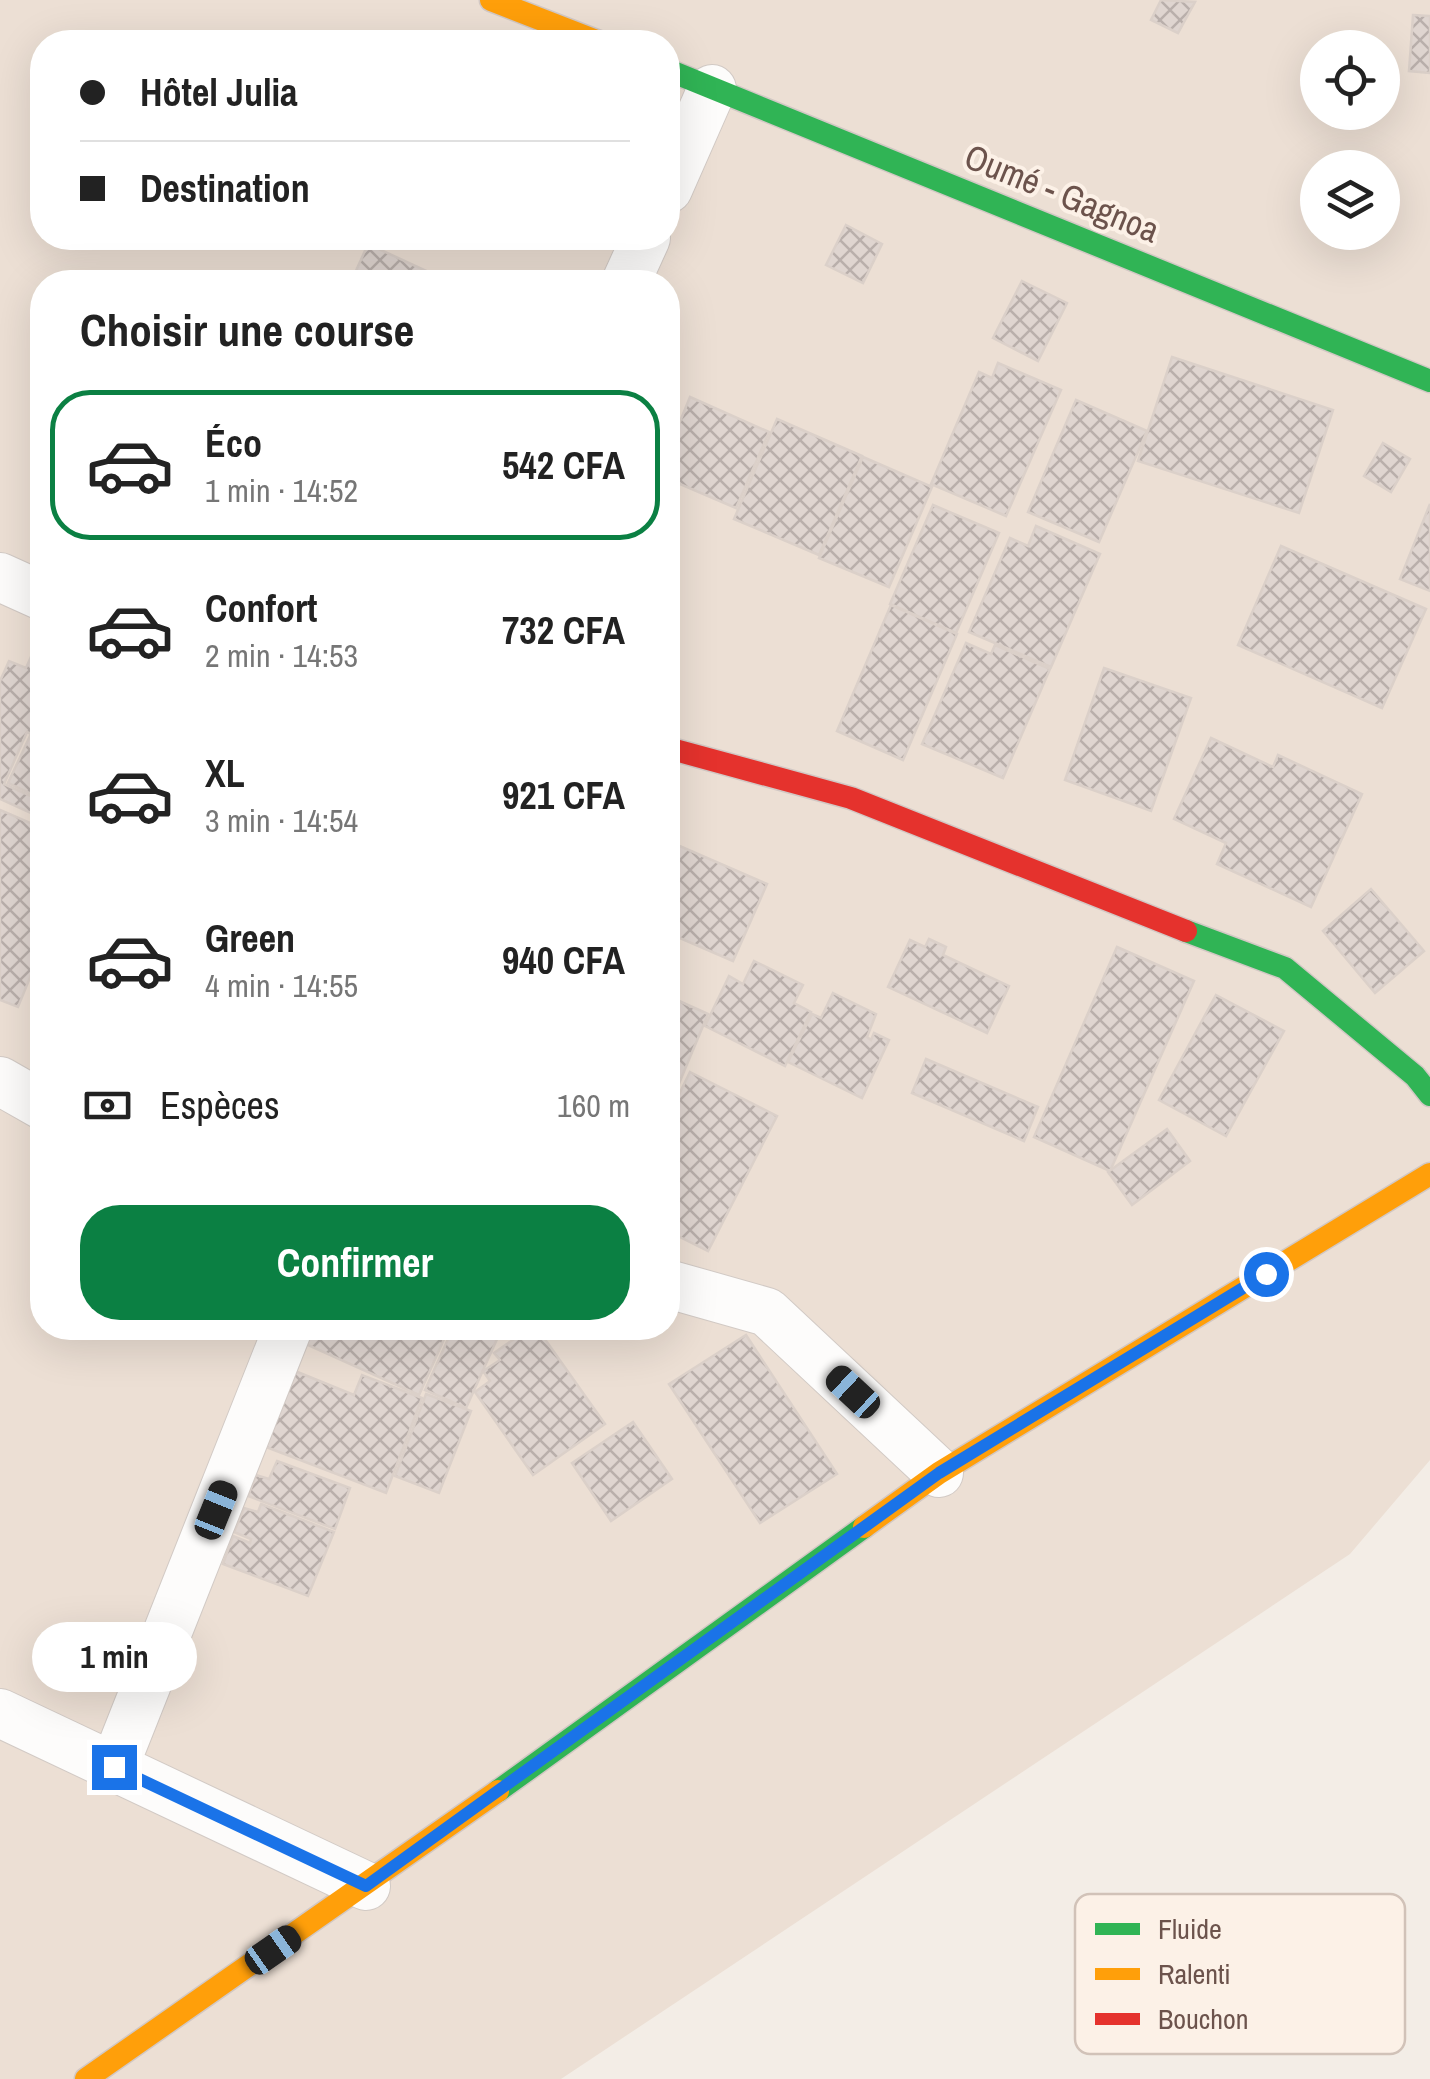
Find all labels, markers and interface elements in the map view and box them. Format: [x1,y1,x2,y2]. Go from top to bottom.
map controls [1300,30,1400,250]
button: locate [1300,30,1400,130]
text: Hôtel Julia [140,67,298,118]
street label: Oumé - Gagnoa [958,133,1166,253]
button: layers [1300,150,1400,250]
text: Destination [140,163,310,214]
text: Choisir une course [80,299,414,360]
text: Éco [205,418,262,469]
icon: car [85,420,175,510]
text: 542 CFA [502,440,625,491]
text: 1 min · 14:52 [205,469,358,512]
text: Confort [205,583,317,634]
icon: car [85,585,175,675]
text: 732 CFA [502,605,625,656]
text: 2 min · 14:53 [205,634,358,677]
text: XL [205,748,245,799]
icon: car [85,750,175,840]
text: 921 CFA [502,770,625,821]
text: 3 min · 14:54 [205,799,358,842]
text: Green [205,913,295,964]
icon: car [85,915,175,1005]
text: 940 CFA [502,935,625,986]
text: 4 min · 14:55 [205,964,358,1007]
icon: cash [80,1078,135,1133]
text: Espèces [160,1080,280,1131]
text: 160 m [557,1084,630,1127]
button: Confirmer [80,1205,630,1320]
route start [1244,1252,1289,1297]
car [821,1361,885,1423]
car [191,1477,241,1543]
callout: 1 min [32,1622,196,1692]
text: 1 min [80,1635,149,1678]
route end [92,1745,137,1790]
legend [1075,1894,1405,2054]
text: Fluide [1158,1910,1222,1948]
car [240,1921,306,1979]
text: Ralenti [1158,1955,1231,1993]
text: Bouchon [1158,2000,1249,2038]

